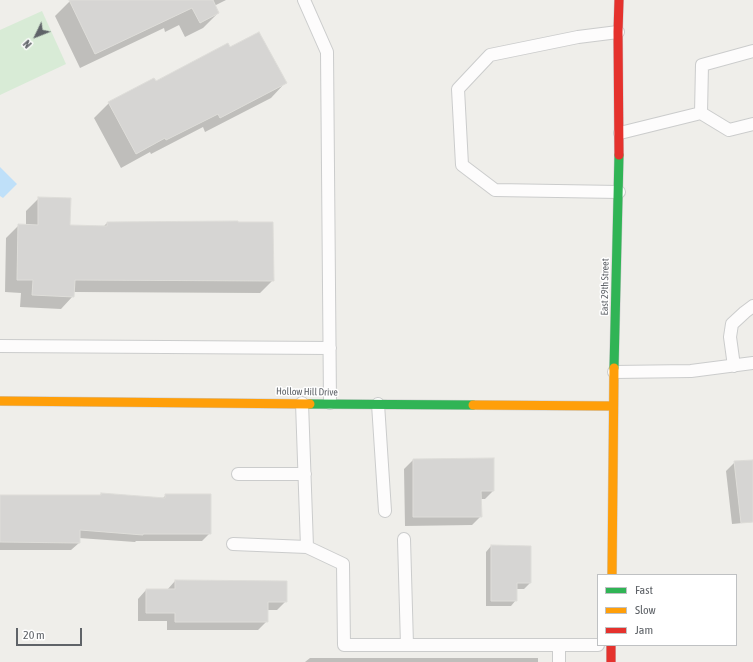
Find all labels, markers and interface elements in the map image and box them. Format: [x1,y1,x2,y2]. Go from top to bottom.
north arrow [16,16,56,56]
text: N [21,38,34,51]
street label: East 29th Street [599,258,611,316]
street label: Hollow Hill Drive [276,385,338,399]
legend [597,574,737,646]
text: Fast [635,583,653,597]
text: Slow [635,603,656,617]
scale bar [18,620,84,646]
text: Jam [635,623,653,637]
text: 20 m [23,628,45,642]

